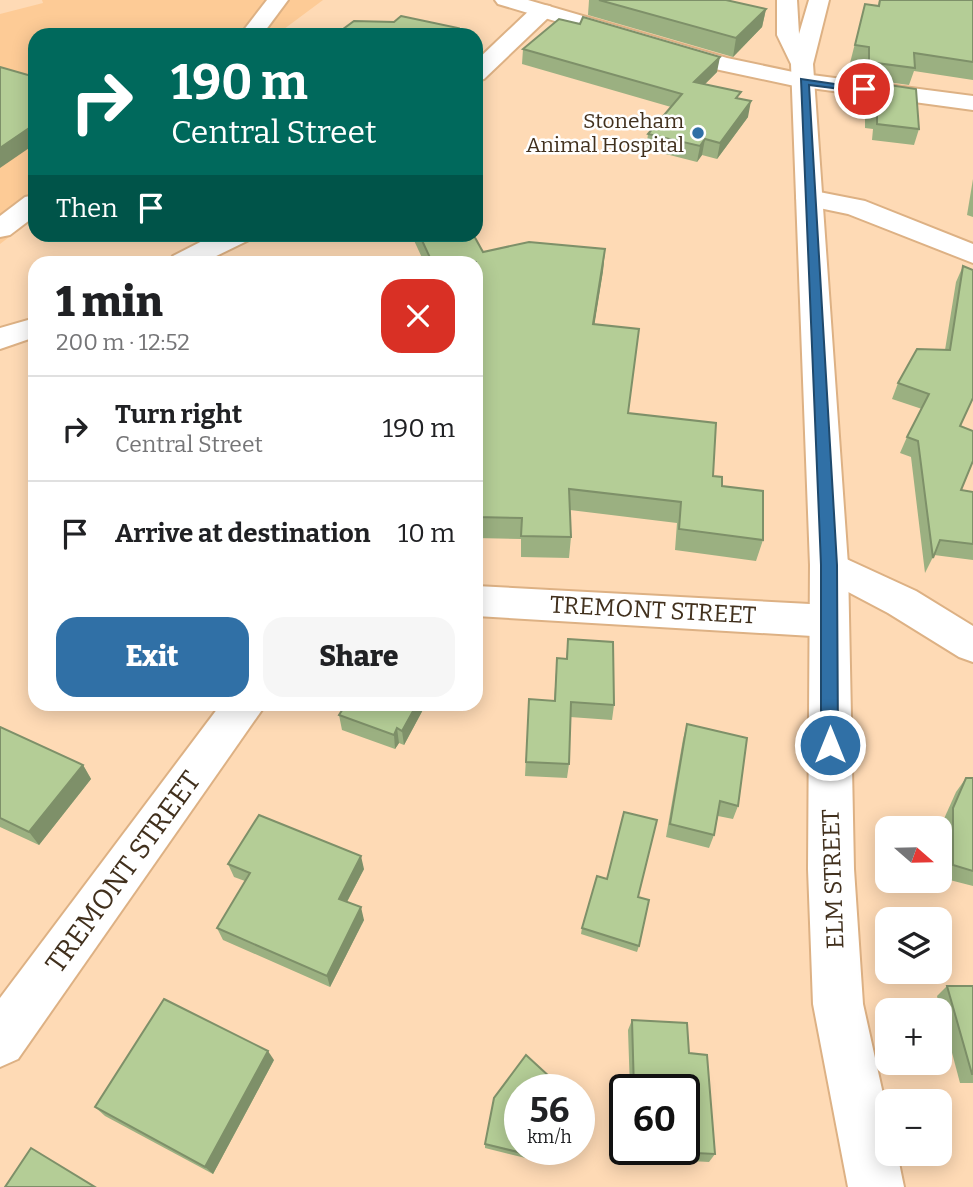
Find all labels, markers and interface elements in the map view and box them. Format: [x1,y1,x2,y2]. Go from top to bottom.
text: 190 m [171,53,308,112]
icon: right [56,56,147,147]
pin [834,59,894,119]
icon: arrive [845,70,883,108]
place label: Stoneham Animal Hospital [526,108,684,158]
text: Central Street [171,113,377,151]
marker: Stoneham Animal Hospital [690,125,706,141]
icon: arrive [132,189,170,227]
text: Then [56,193,118,224]
text: 1 min [56,277,163,327]
button: close [381,279,455,353]
text: 200 m · 12:52 [56,328,190,356]
text: Turn right [115,399,242,430]
icon: right [56,410,94,448]
text: 190 m [383,413,455,444]
text: Central Street [115,430,263,458]
icon: arrive [56,515,94,553]
text: Arrive at destination [115,518,370,549]
text: 10 m [398,518,455,549]
street label: TREMONT STREET [549,591,757,629]
button: Exit [56,617,249,697]
button: Share [263,617,455,697]
position arrow [793,708,867,782]
street label: TREMONT STREET [39,765,207,979]
street label: ELM STREET [817,808,849,950]
north arrow [875,816,952,892]
map controls [875,816,952,1166]
button: layers [875,907,952,984]
button: + [875,998,952,1075]
speed limit sign: 60 [609,1074,700,1165]
text: 56 [530,1089,569,1131]
button: − [875,1089,952,1166]
text: km/h [527,1126,572,1148]

